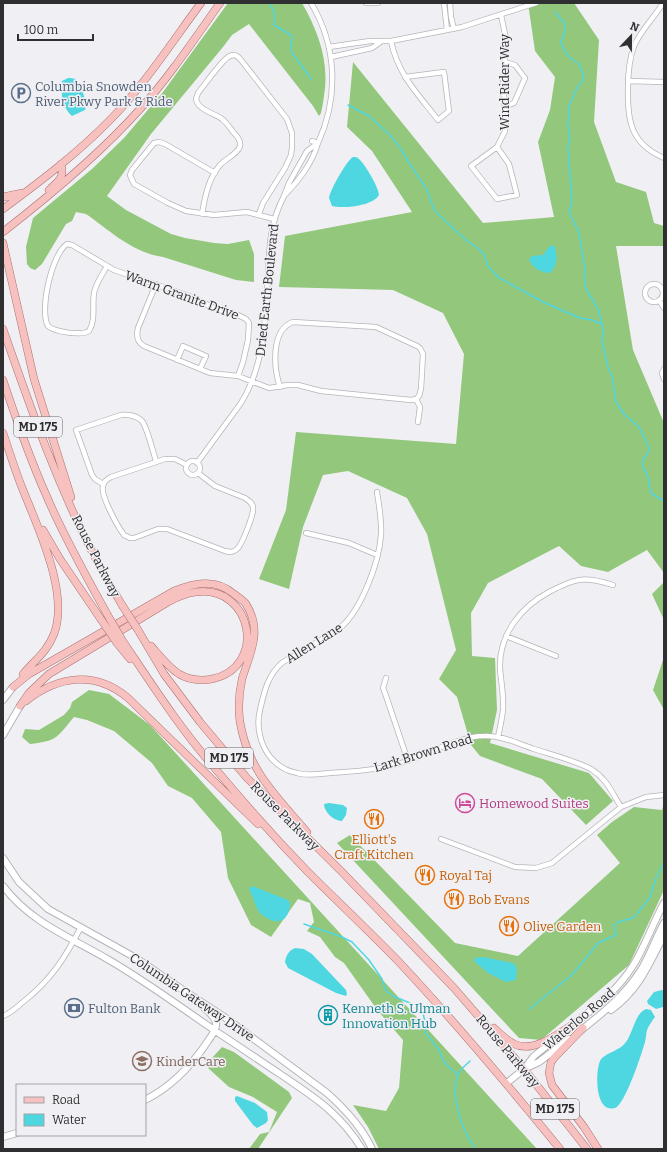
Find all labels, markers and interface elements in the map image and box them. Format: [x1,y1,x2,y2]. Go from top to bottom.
scale bar [18,16,93,42]
north arrow [611,16,651,56]
text: N [628,20,641,35]
text: 100 m [24,23,59,37]
street label: Wind Rider Way [497,34,512,130]
place label: Columbia Snowden River Pkwy Park & Ride [35,79,173,109]
parking icon: Columbia Snowden River Pkwy Park & Ride [10,82,32,104]
street label: Dried Earth Boulevard [253,223,281,357]
street label: Warm Granite Drive [123,267,241,323]
road number: MD 175 [14,417,62,437]
street label: Rouse Parkway [69,512,123,600]
street label: Allen Lane [283,620,345,666]
street label: Lark Brown Road [372,731,474,775]
road number: MD 175 [205,748,253,768]
street label: Rouse Parkway [248,779,322,853]
hotel icon: Homewood Suites [454,792,476,814]
place label: Homewood Suites [479,796,589,811]
restaurant icon: Elliott's Craft Kitchen [363,808,385,830]
place label: Elliott's Craft Kitchen [334,832,415,862]
restaurant icon: Royal Taj [414,864,436,886]
place label: Royal Taj [439,868,492,883]
restaurant icon: Bob Evans [443,888,465,910]
place label: Bob Evans [468,892,530,907]
restaurant icon: Olive Garden [498,915,520,937]
place label: Olive Garden [523,919,602,934]
street label: Columbia Gateway Drive [127,950,257,1044]
street label: Waterloo Road [540,985,618,1053]
bank icon: Fulton Bank [63,997,85,1019]
place label: Fulton Bank [88,1001,161,1016]
place label: Kenneth S. Ulman Innovation Hub [342,1001,451,1031]
building icon: Kenneth S. Ulman Innovation Hub [317,1004,339,1026]
street label: Rouse Parkway [473,1011,543,1091]
school or university icon: KinderCare [131,1050,153,1072]
place label: KinderCare [156,1054,225,1069]
legend [16,1084,146,1136]
text: Road [52,1093,80,1107]
road number: MD 175 [531,1099,579,1119]
text: Water [52,1113,87,1127]

